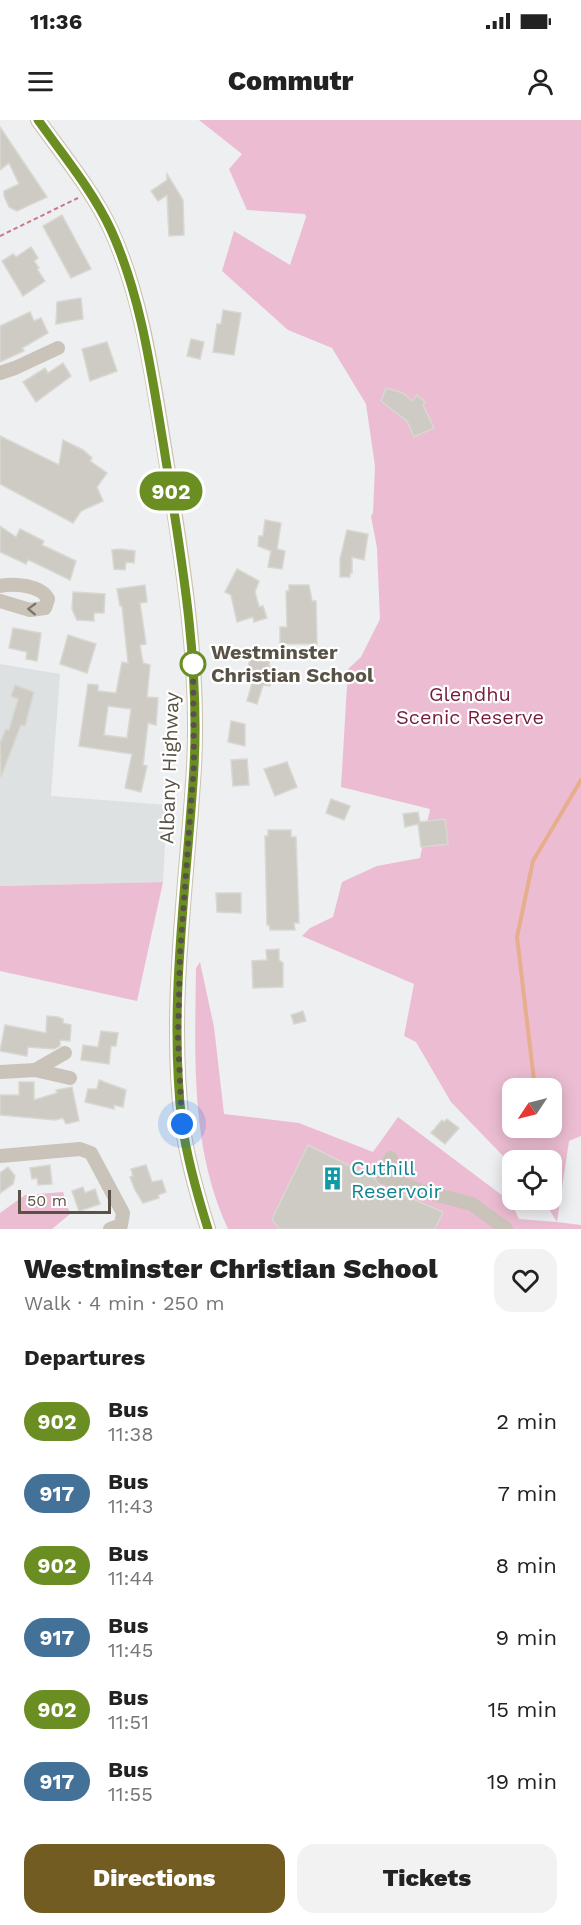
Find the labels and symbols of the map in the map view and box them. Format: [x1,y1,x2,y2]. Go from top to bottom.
line badge: 902 [136,472,206,511]
one-way arrow [28,602,37,615]
place label: Westminster Christian School [211,640,374,687]
marker: Westminster Christian School [180,651,206,677]
park label: Glendhu Scenic Reserve [396,682,544,729]
street label: Albany Highway [154,691,184,845]
north arrow [502,1078,562,1138]
your location [167,1109,197,1139]
place label: Cuthill Reservoir [351,1156,442,1203]
building icon: Cuthill Reservoir [320,1166,346,1192]
scale bar [18,1187,111,1214]

